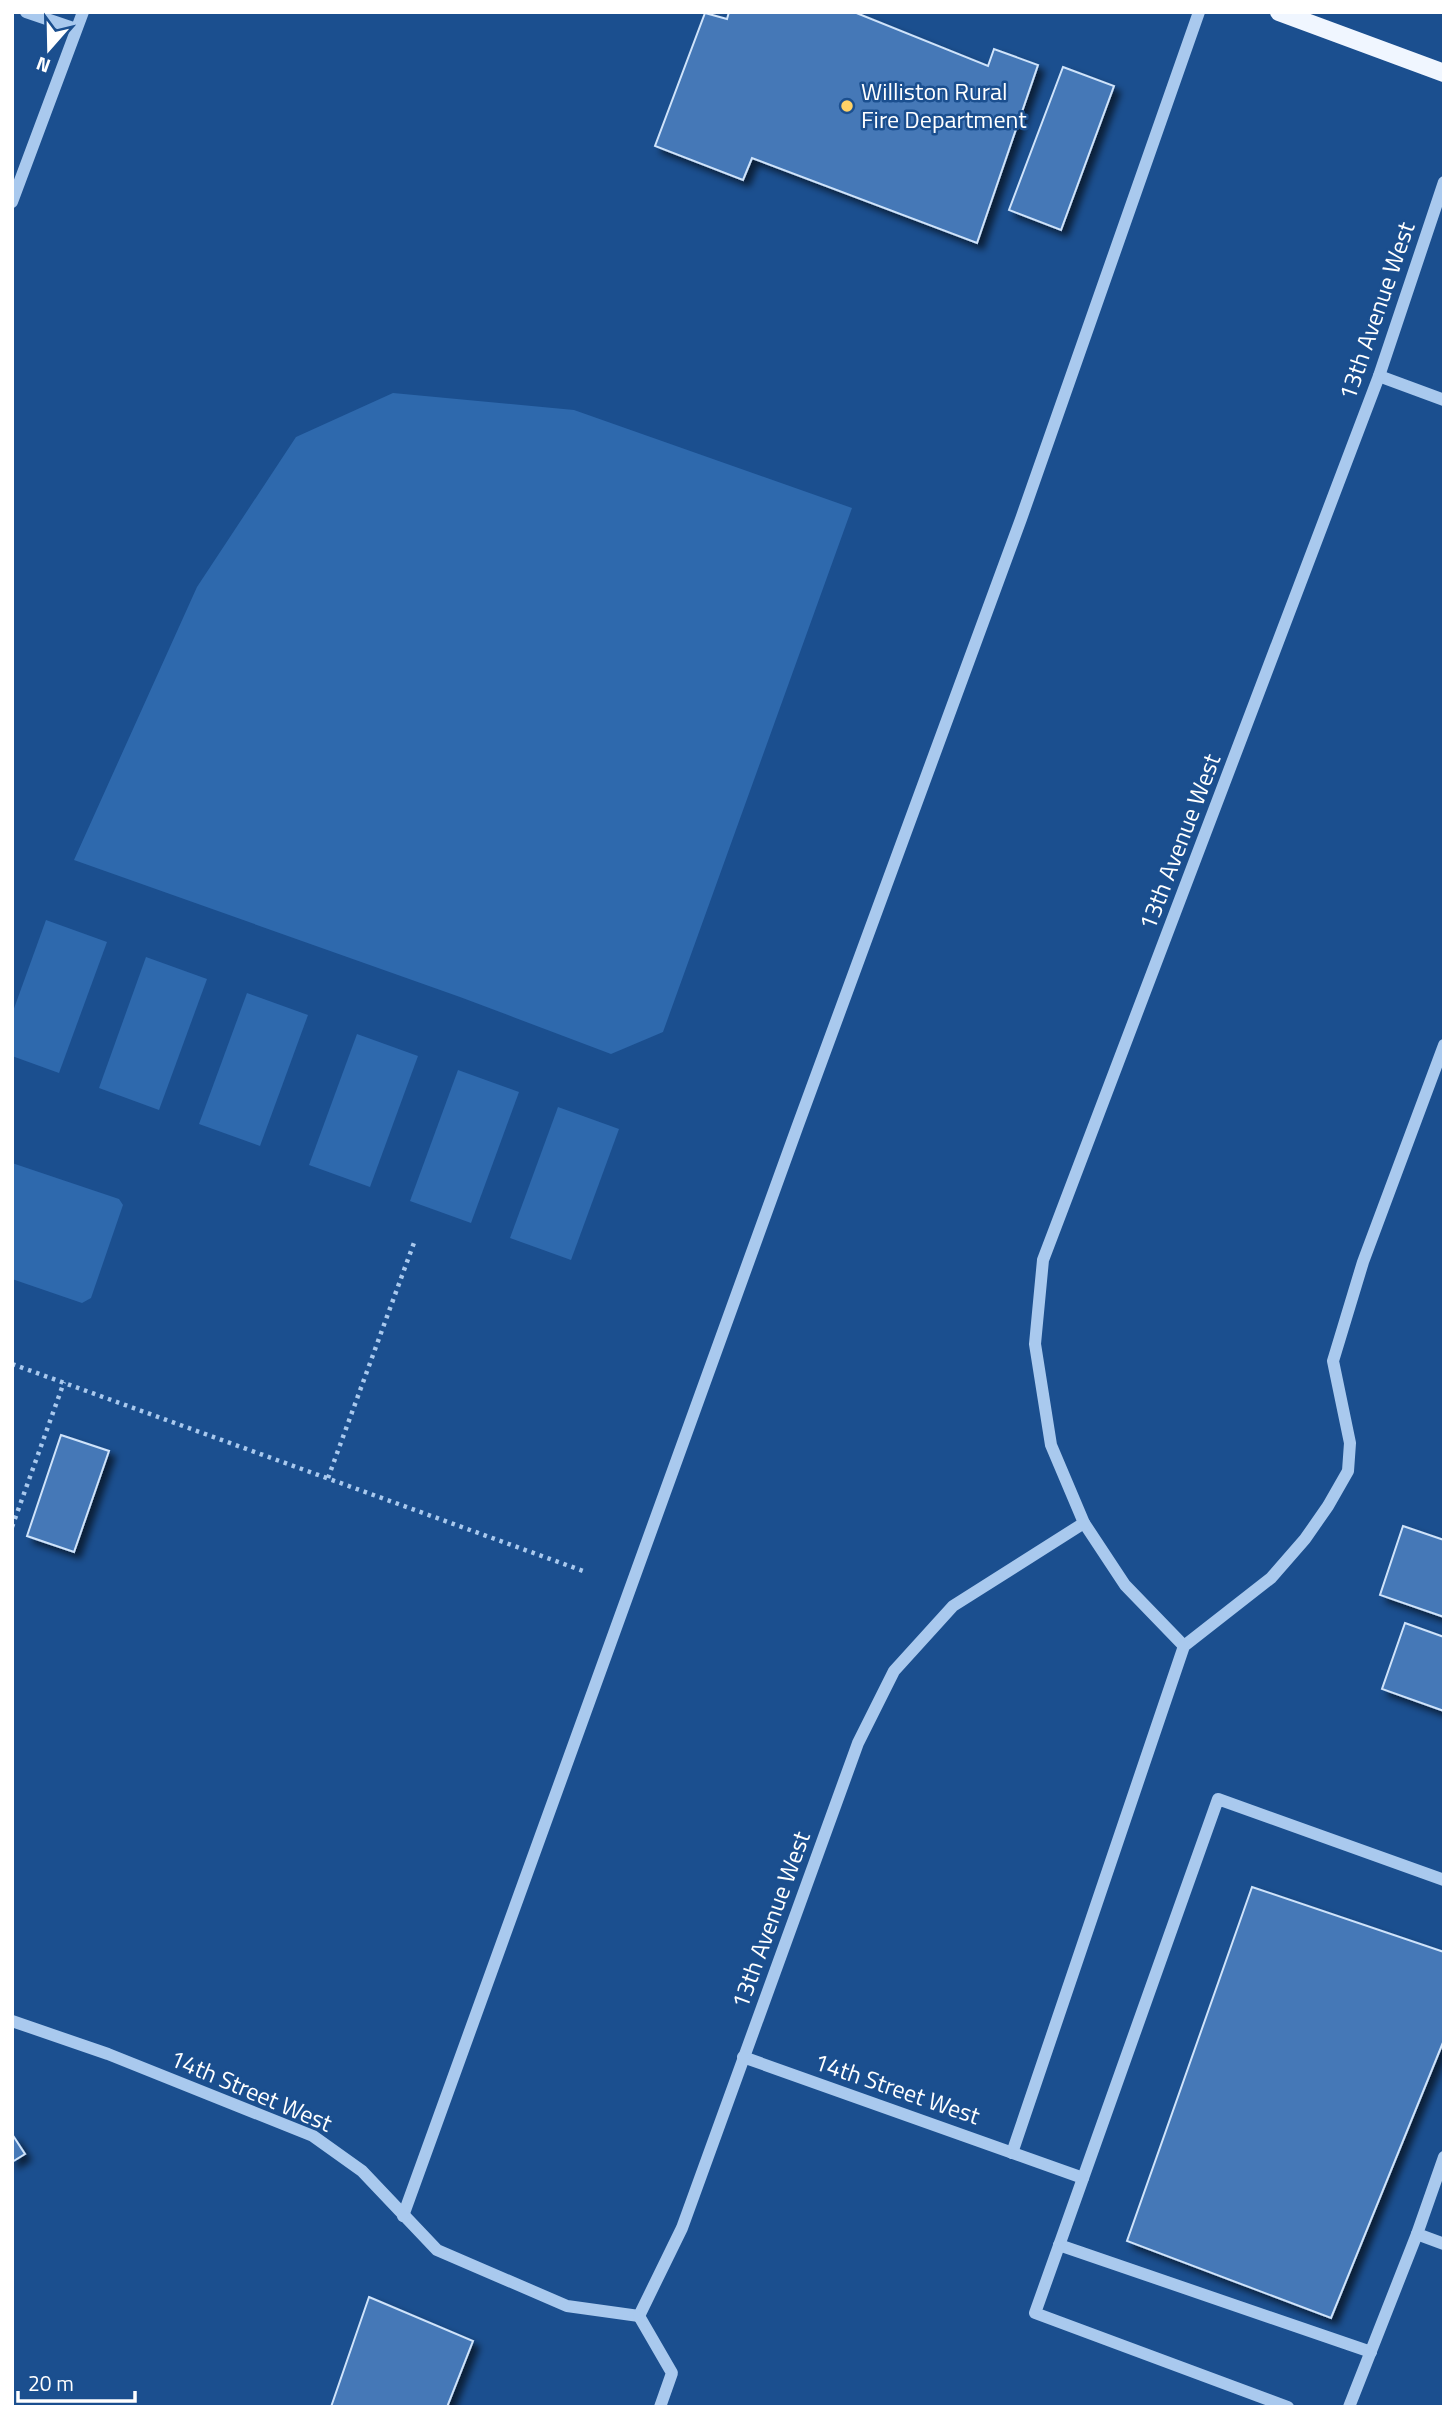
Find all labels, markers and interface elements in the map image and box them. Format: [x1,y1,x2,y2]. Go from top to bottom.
north arrow [14,14,84,84]
text: N [32,50,54,81]
place label: Williston Rural Fire Department [861,73,1027,137]
marker: Williston Rural Fire Department [839,98,855,114]
street label: 13th Avenue West [1329,216,1424,405]
street label: 13th Avenue West [1129,748,1229,935]
street label: 13th Avenue West [721,1825,819,2013]
street label: 14th Street West [165,2040,339,2141]
street label: 14th Street West [810,2043,986,2133]
scale bar [18,2360,135,2404]
text: 20 m [28,2367,74,2399]

